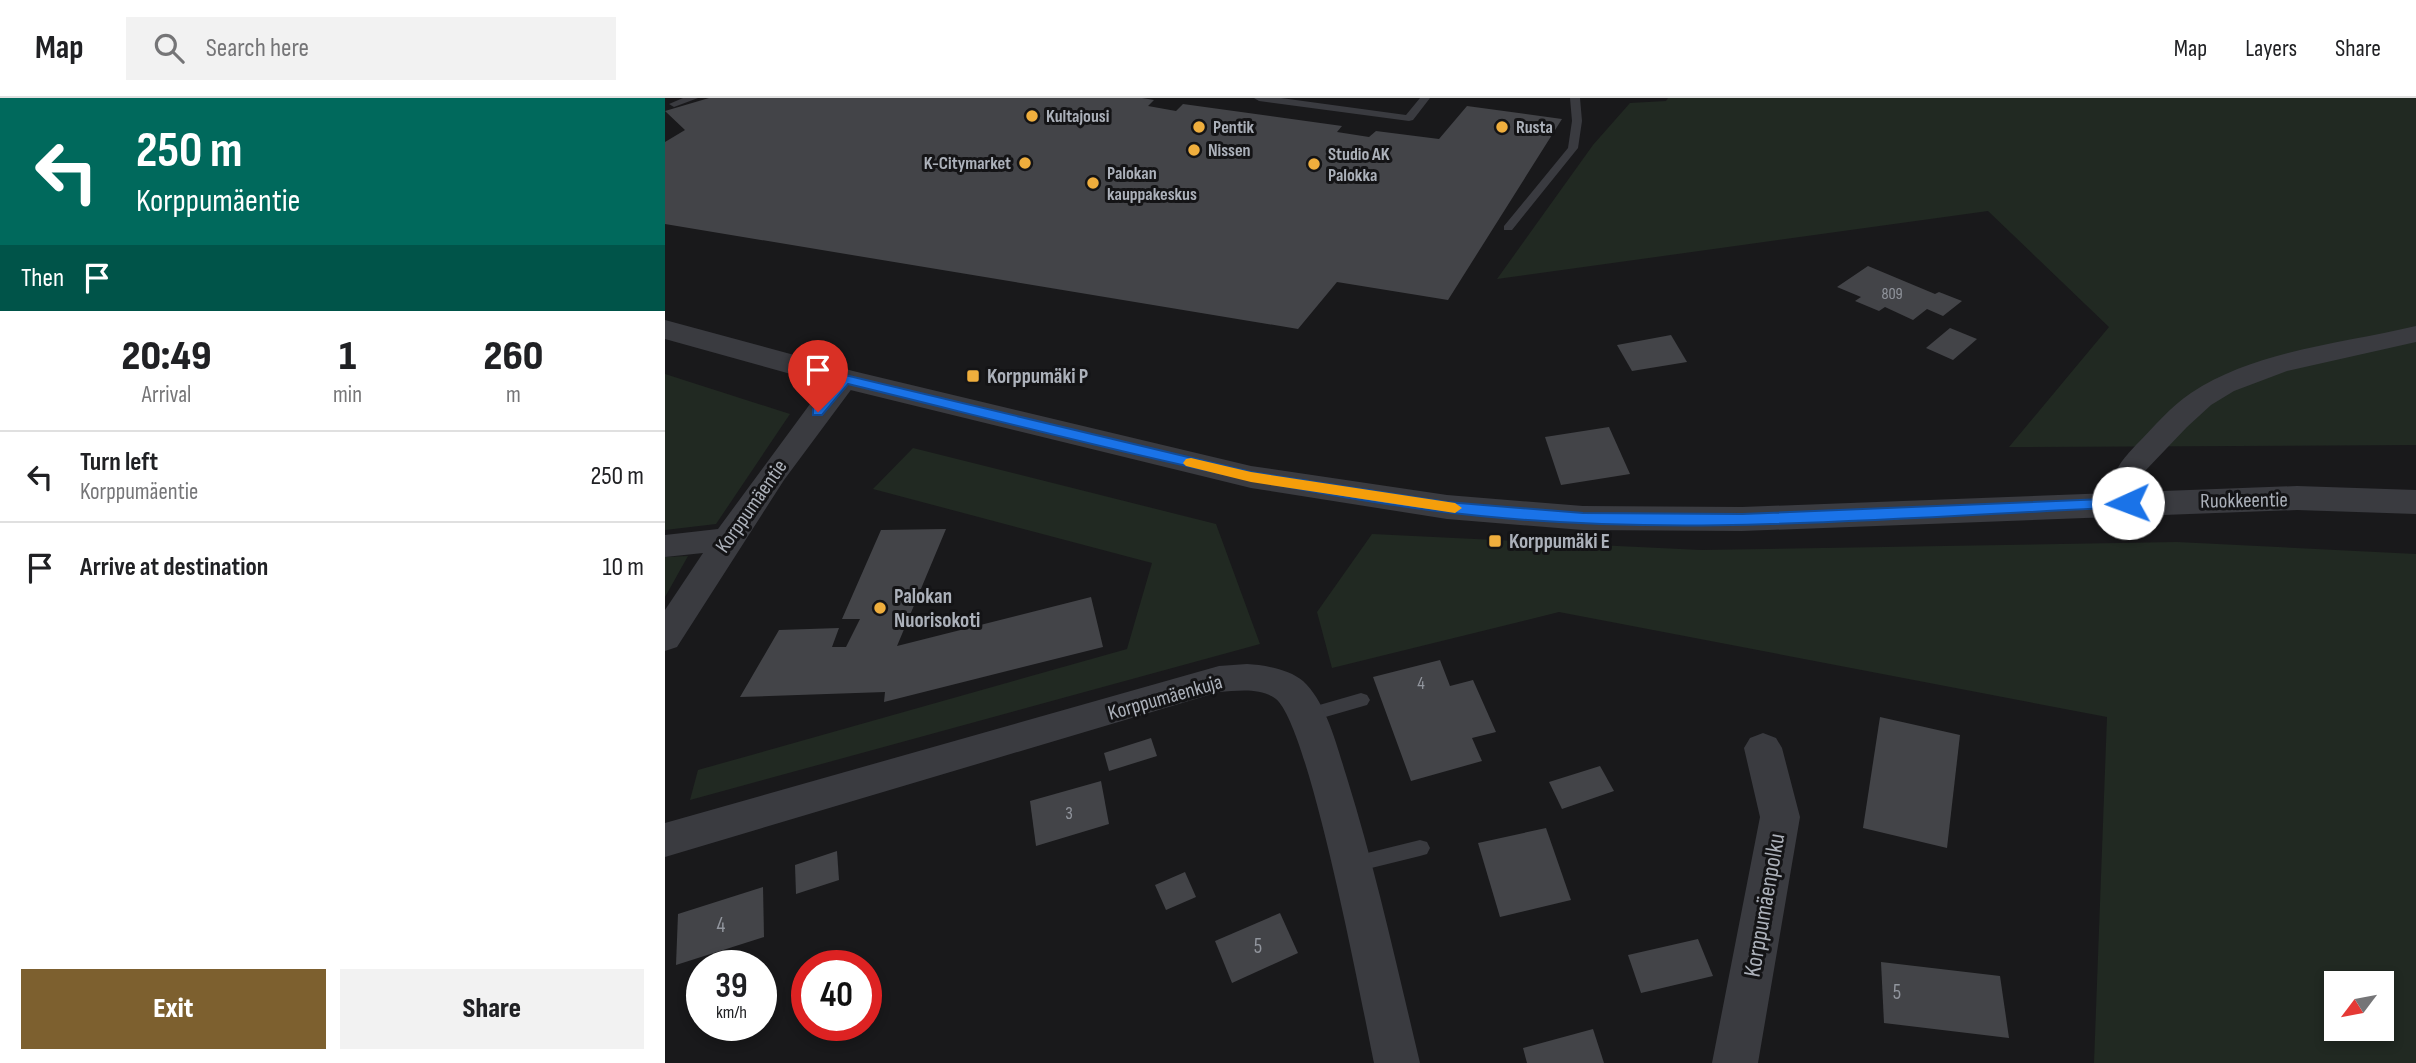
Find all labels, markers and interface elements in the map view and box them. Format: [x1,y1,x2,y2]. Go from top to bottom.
search box [126,17,616,80]
text: Map [35,28,84,68]
icon: search [150,29,188,67]
text: Search here [206,33,309,64]
text: Map [2174,34,2207,63]
text: Layers [2245,34,2297,63]
text: Share [2335,34,2381,63]
place label: Kultajousi [1046,106,1109,127]
marker: Kultajousi [1024,108,1040,124]
place label: Pentik [1213,117,1255,138]
place label: Rusta [1516,117,1553,138]
marker: Pentik [1191,119,1207,135]
marker: Rusta [1494,119,1510,135]
text: 250 m [136,122,242,181]
icon: left [21,126,112,217]
place label: Nissen [1208,140,1251,161]
marker: Nissen [1186,142,1202,158]
place label: Studio AK Palokka [1328,144,1390,186]
place label: K-Citymarket [924,153,1011,174]
marker: K-Citymarket [1017,155,1033,171]
marker: Studio AK Palokka [1306,156,1322,172]
place label: Palokan kauppakeskus [1107,163,1197,205]
marker: Palokan kauppakeskus [1085,175,1101,191]
text: Korppumäentie [136,182,300,221]
icon: arrive [78,259,116,297]
text: Then [21,263,64,294]
house number: 809 [1881,285,1903,304]
text: 20:49 [122,331,212,382]
text: 1 [339,331,356,382]
text: 260 [484,331,543,382]
pin [788,340,848,412]
icon: arrive [799,351,837,389]
place label: Korppumäki P [987,364,1088,389]
marker: Korppumäki P [965,368,981,384]
text: Arrival [142,381,191,409]
text: min [333,381,362,409]
text: m [506,381,521,409]
text: Turn left [80,447,158,478]
street label: Korppumäentie [710,455,793,558]
icon: left [21,458,59,496]
text: 250 m [590,461,644,492]
position arrow [2091,466,2165,540]
text: Korppumäentie [80,478,198,506]
street label: Ruokkeentie [2200,487,2288,514]
place label: Korppumäki E [1509,529,1610,554]
marker: Korppumäki E [1487,533,1503,549]
icon: arrive [21,549,59,587]
text: Arrive at destination [80,552,268,583]
text: 10 m [602,552,644,583]
place label: Palokan Nuorisokoti [894,584,980,633]
marker: Palokan Nuorisokoti [872,600,888,616]
street label: Korppumäenkuja [1105,669,1225,726]
house number: 4 [1417,673,1425,694]
house number: 3 [1065,803,1073,824]
street label: Korppumäenpolku [1738,831,1791,979]
house number: 4 [717,913,726,938]
house number: 5 [1254,934,1262,959]
speed limit sign: 40 [791,950,882,1041]
text: 39 [715,965,748,1008]
button: Exit [21,969,326,1049]
button: Share [340,969,644,1049]
north arrow [2324,971,2394,1041]
map controls [2324,971,2394,1041]
house number: 5 [1893,980,1901,1005]
text: km/h [716,1002,747,1023]

